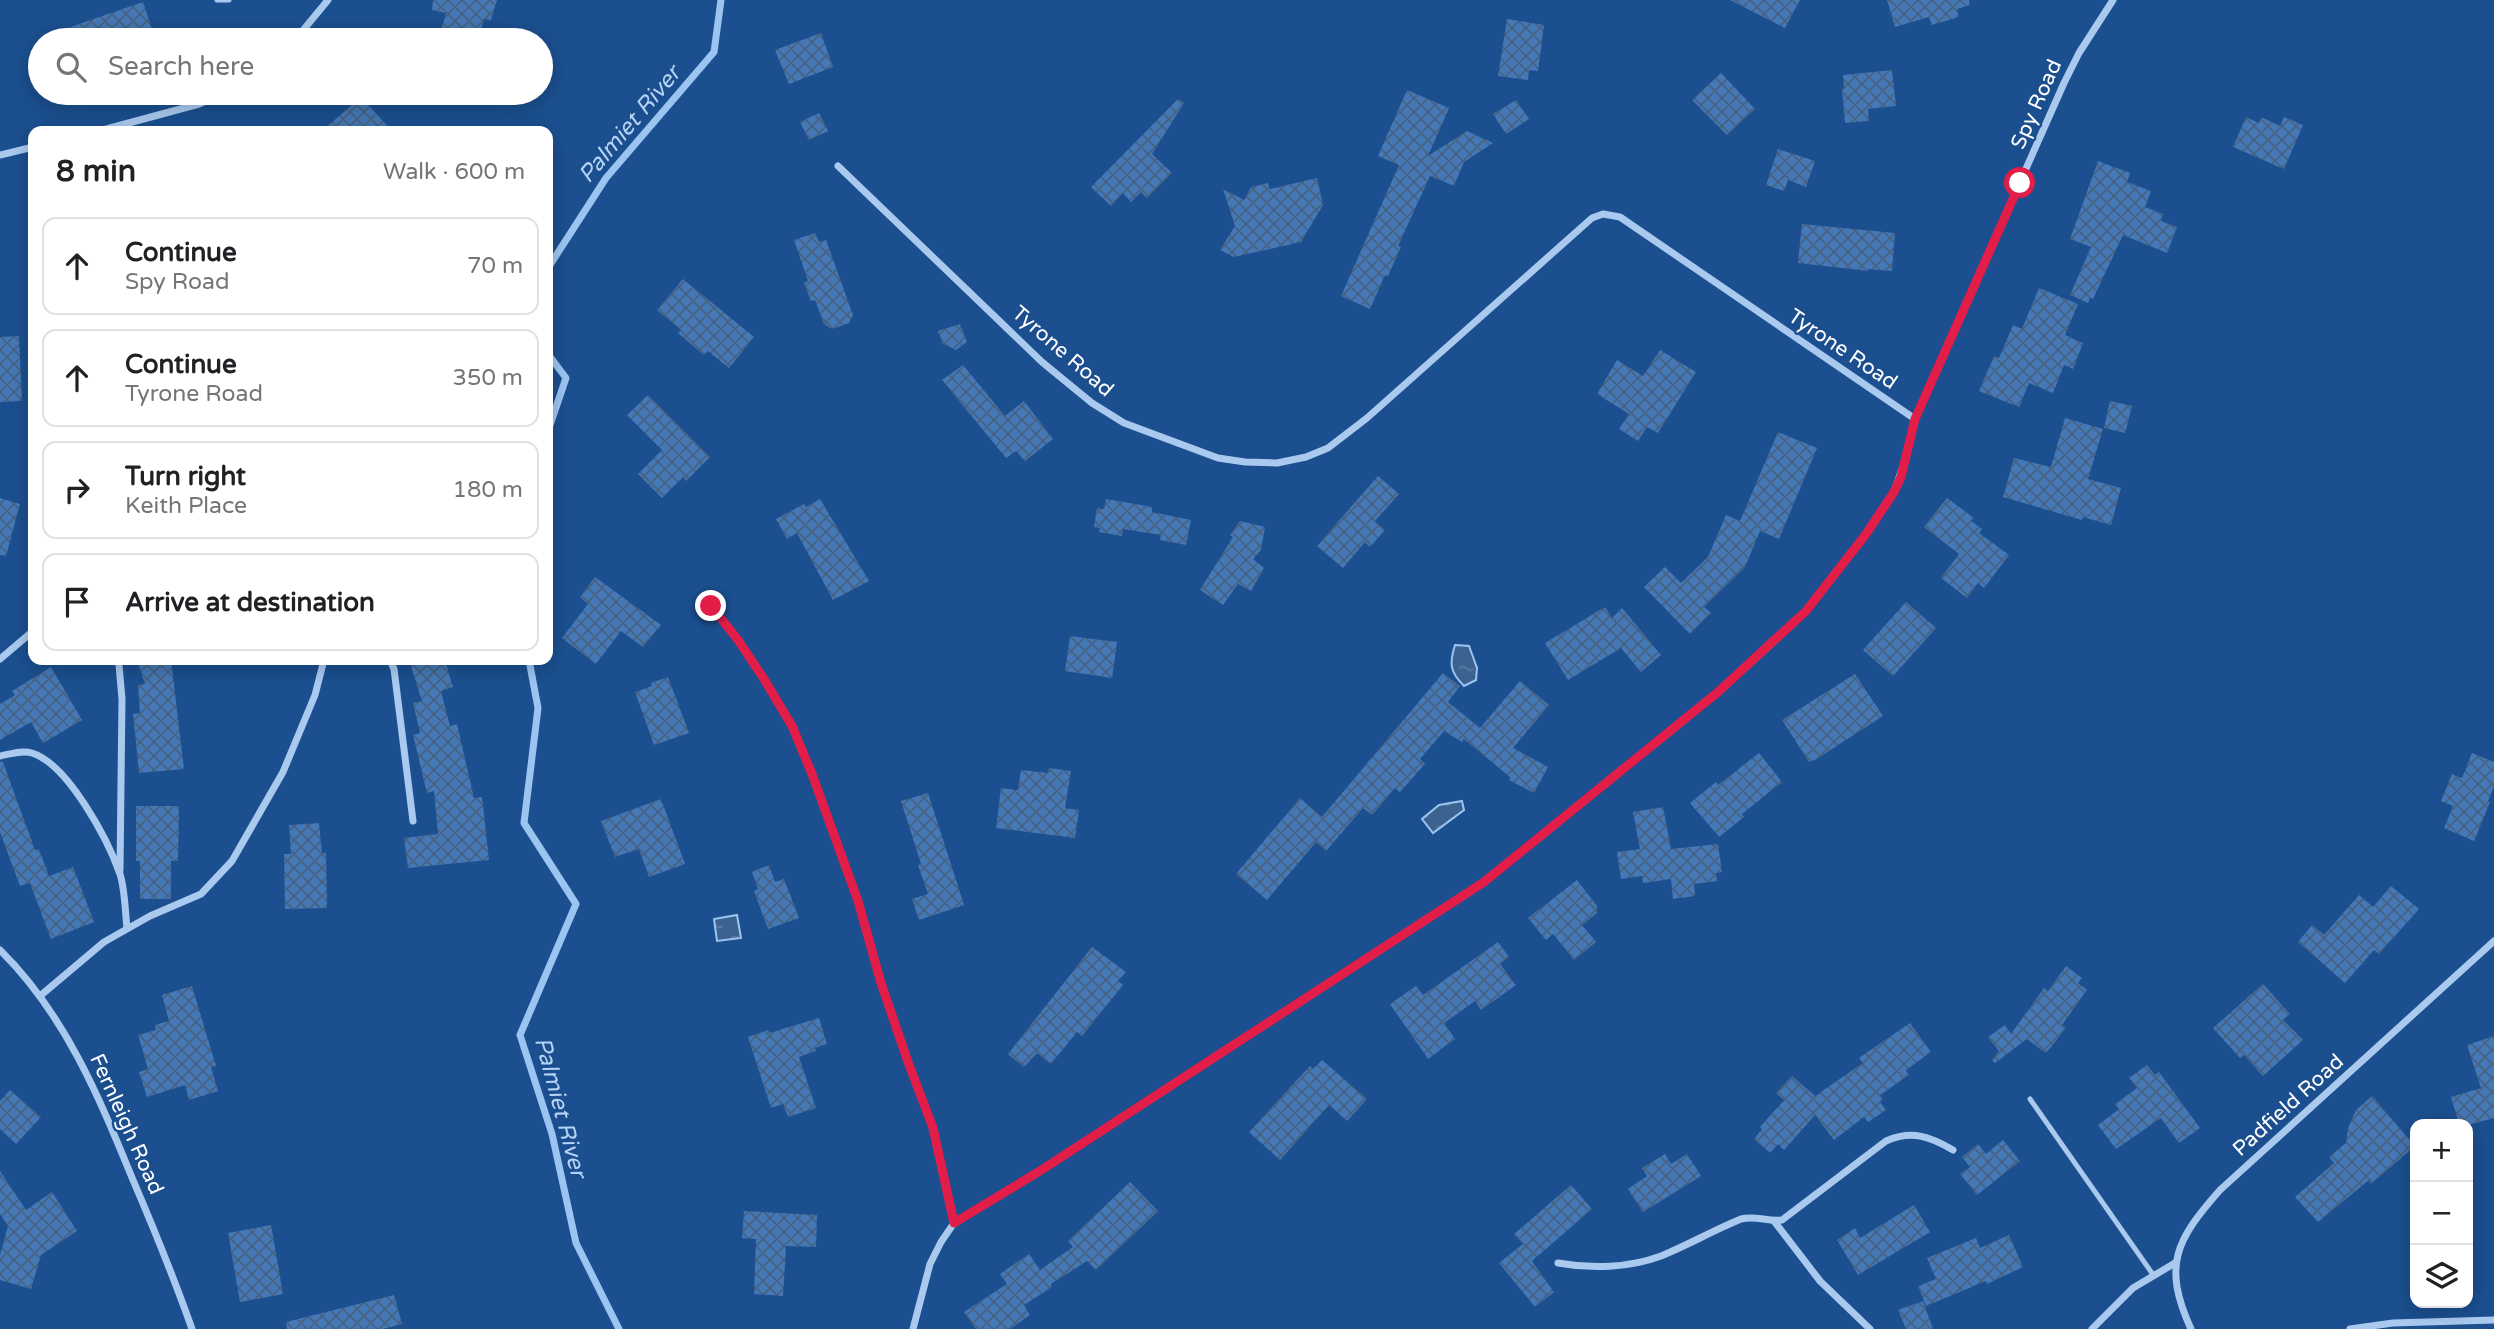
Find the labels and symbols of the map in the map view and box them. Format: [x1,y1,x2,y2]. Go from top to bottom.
street label: Spy Road [2006,56,2067,153]
water label: Palmiet River [573,58,689,189]
route start [2004,167,2035,198]
street label: Tyrone Road [1007,301,1118,402]
street label: Tyrone Road [1784,304,1902,395]
route end [695,590,726,621]
water label: Palmiet River [528,1034,593,1184]
street label: Padfield Road [2228,1049,2349,1162]
street label: Fernleigh Road [84,1050,169,1198]

